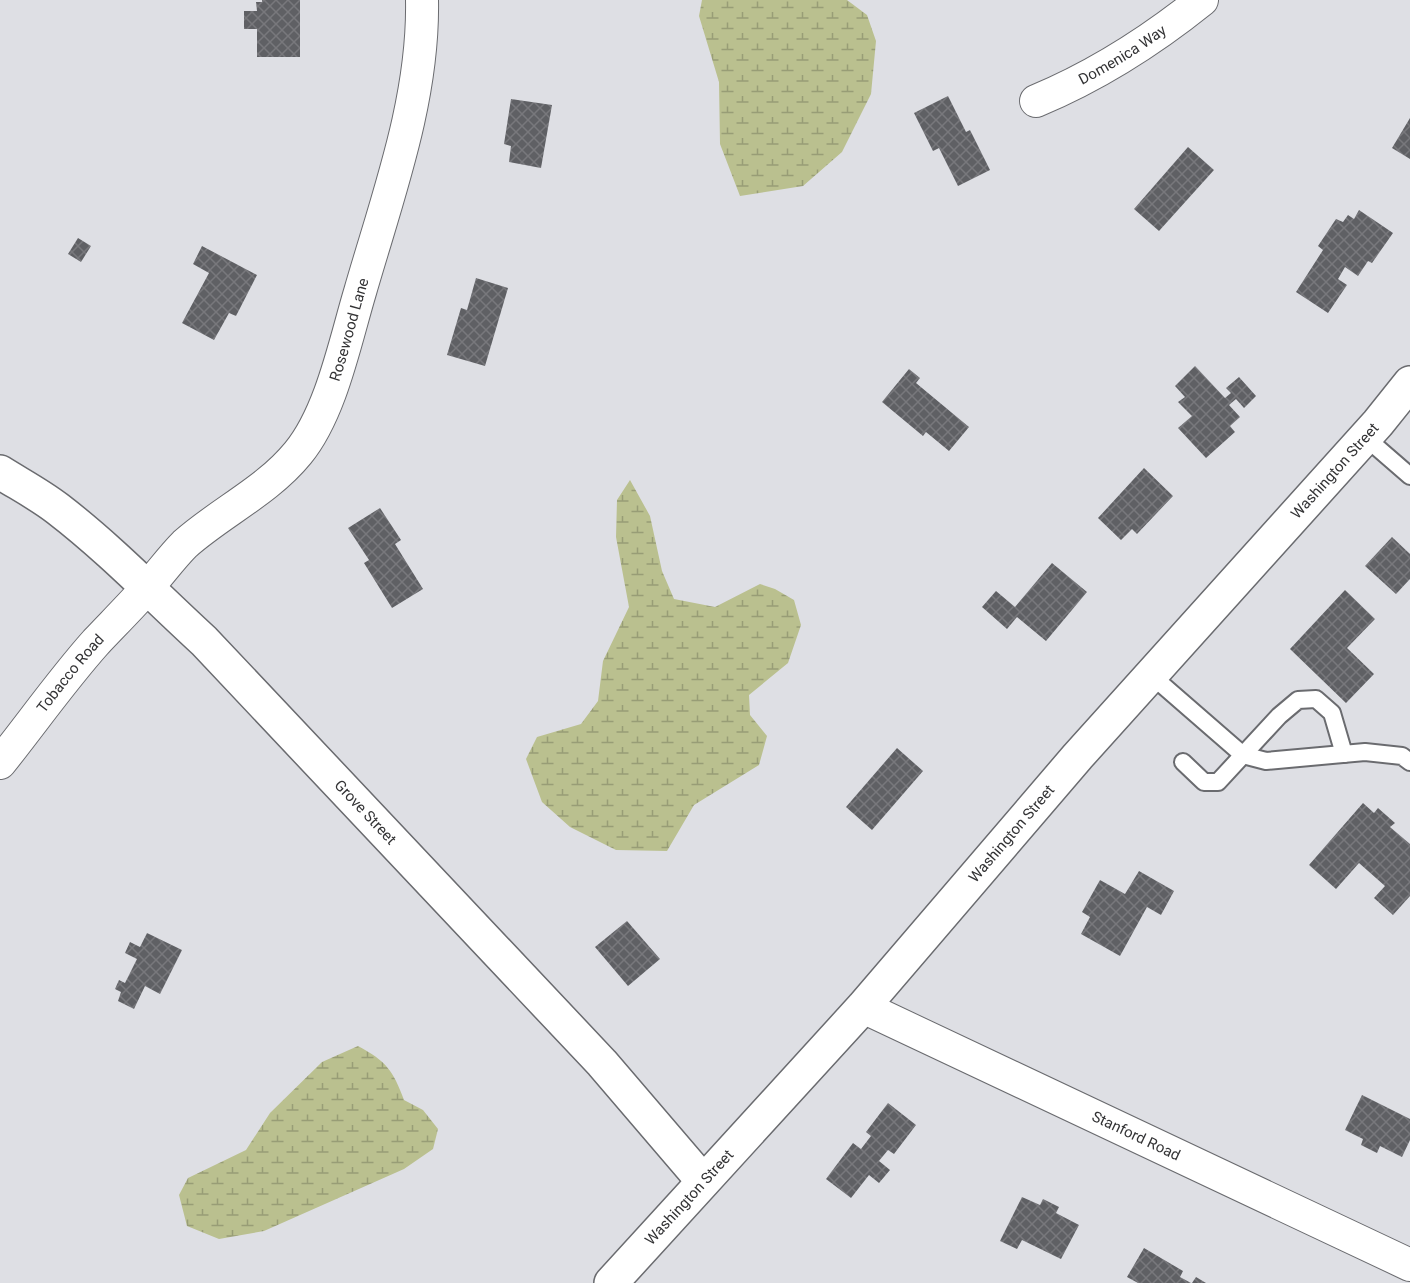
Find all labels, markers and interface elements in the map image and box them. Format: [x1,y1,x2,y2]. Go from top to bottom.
street label: Domenica Way [1076,21,1170,89]
street label: Rosewood Lane [326,276,373,383]
street label: Washington Street [1287,419,1383,522]
street label: Tobacco Road [33,630,108,716]
street label: Grove Street [331,776,400,848]
street label: Washington Street [965,781,1058,886]
street label: Stanford Road [1089,1107,1183,1164]
street label: Washington Street [641,1146,737,1249]

